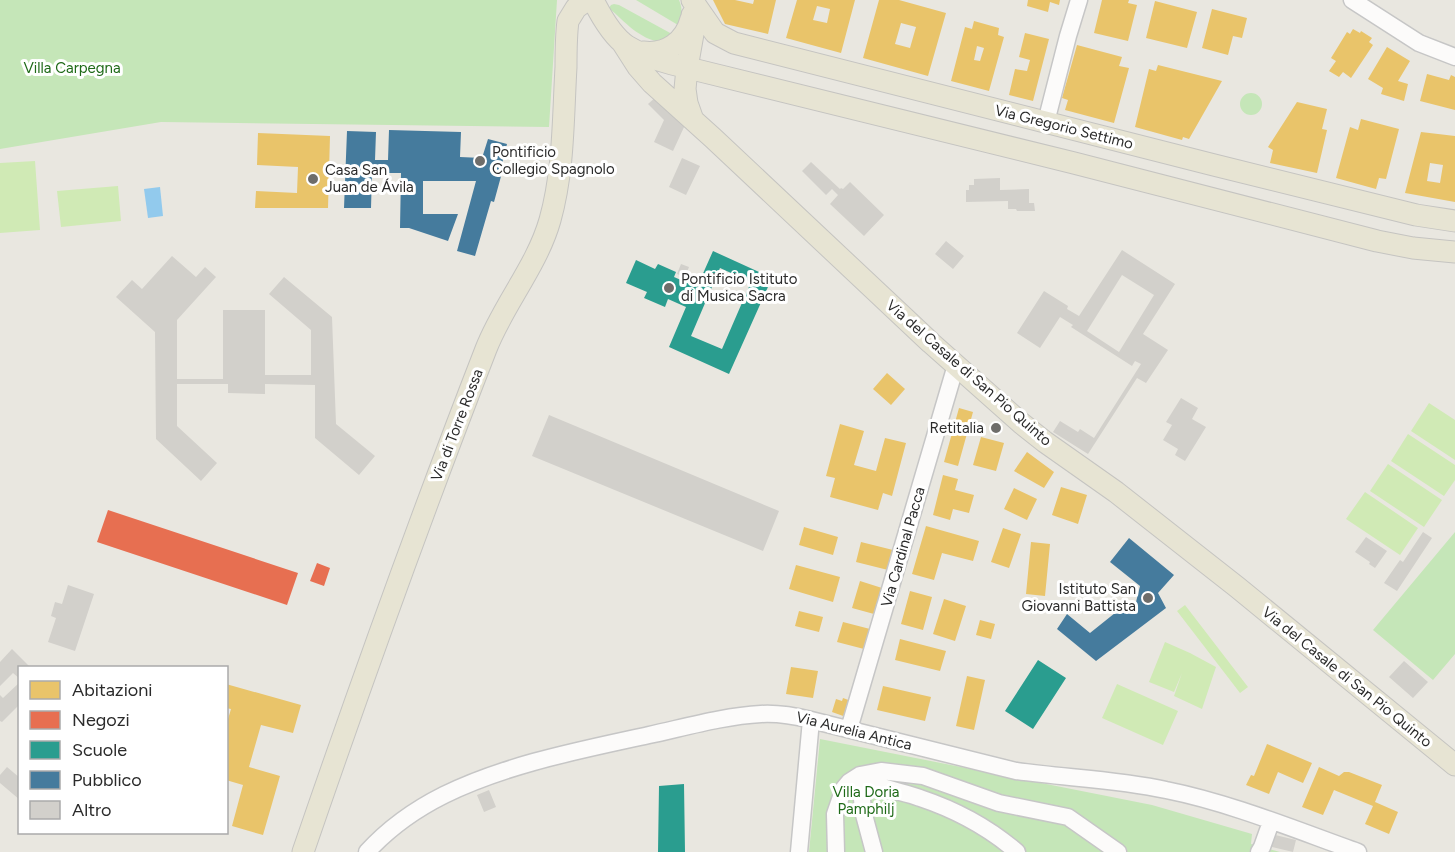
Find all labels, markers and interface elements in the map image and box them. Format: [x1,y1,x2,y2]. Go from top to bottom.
park label: Villa Carpegna [23,59,121,77]
street label: Via Gregorio Settimo [993,101,1135,153]
place label: Pontificio Collegio Spagnolo [492,143,615,178]
marker: Pontificio Collegio Spagnolo [473,154,487,168]
place label: Casa San Juan de Ávila [325,161,414,196]
marker: Casa San Juan de Ávila [306,172,320,186]
place label: Pontificio Istituto di Musica Sacra [681,270,798,305]
marker: Pontificio Istituto di Musica Sacra [662,281,676,295]
street label: Via del Casale di San Pio Quinto [883,296,1056,450]
street label: Via di Torre Rossa [427,366,487,484]
place label: Retitalia [930,419,984,437]
marker: Retitalia [989,421,1003,435]
street label: Via Cardinal Pacca [877,485,929,609]
place label: Istituto San Giovanni Battista [1022,580,1136,615]
marker: Istituto San Giovanni Battista [1141,591,1155,605]
street label: Via del Casale di San Pio Quinto [1258,603,1436,751]
legend [18,666,228,834]
text: Abitazioni [72,679,153,701]
street label: Via Aurelia Antica [794,708,914,754]
text: Negozi [72,709,130,731]
text: Scuole [72,739,127,761]
text: Pubblico [72,769,142,791]
park label: Villa Doria Pamphilj [832,783,900,818]
text: Altro [72,799,111,821]

